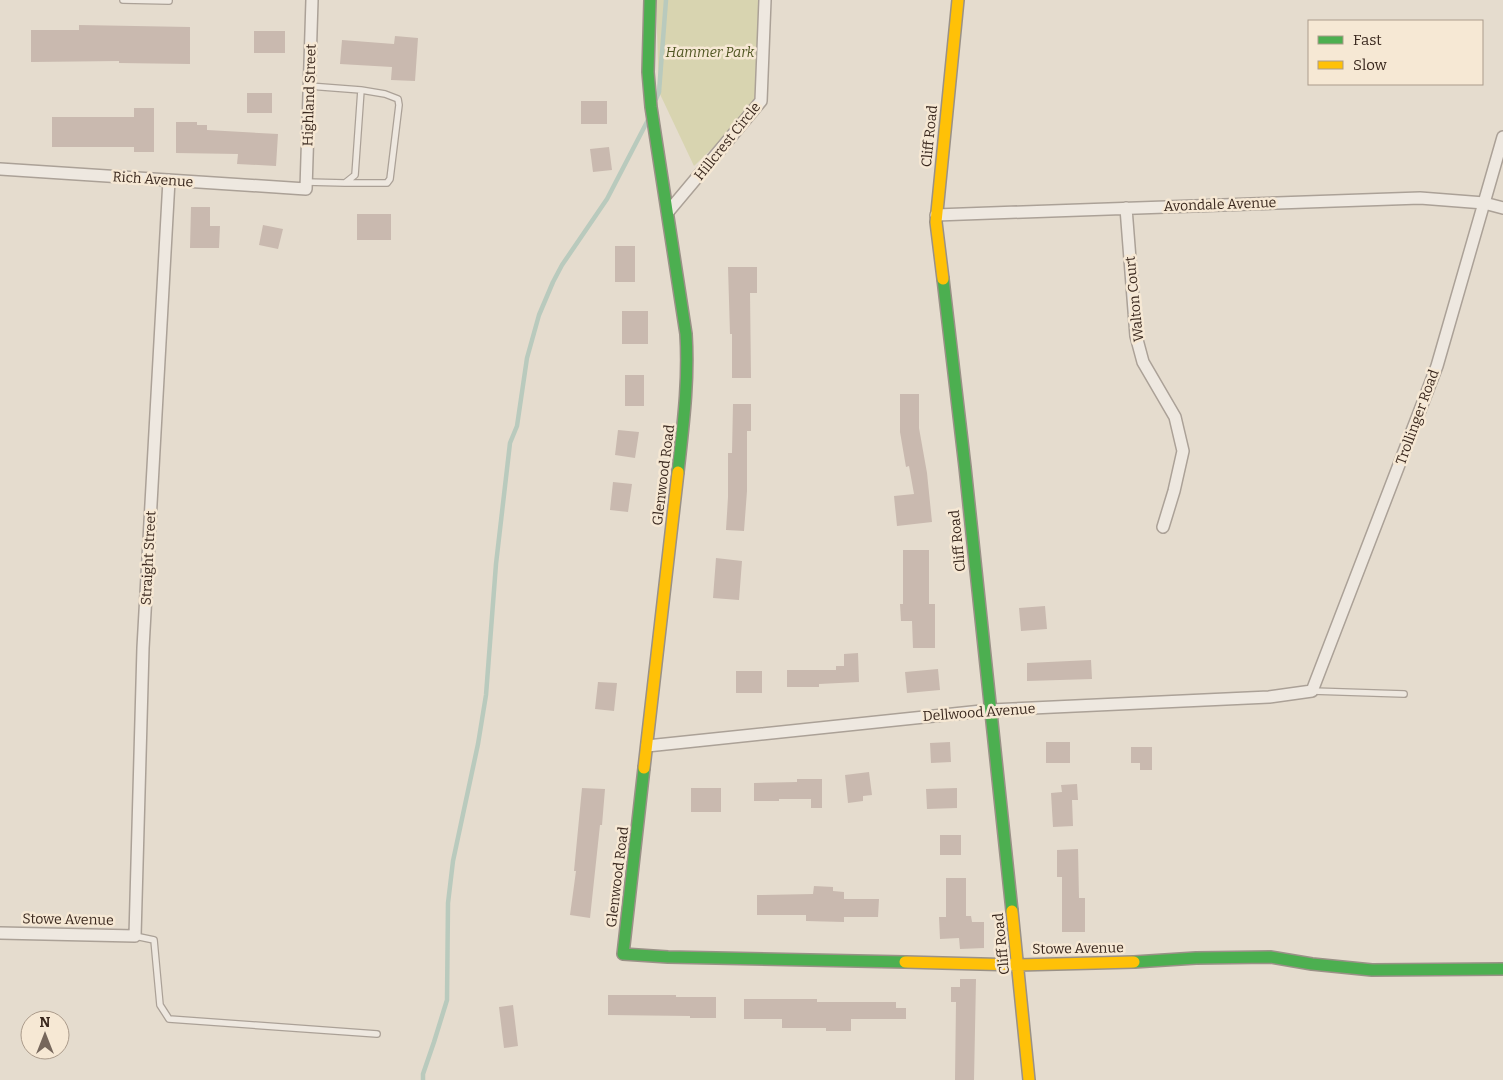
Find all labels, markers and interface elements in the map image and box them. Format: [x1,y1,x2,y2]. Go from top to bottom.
legend [1308,20,1483,85]
text: Fast [1353,31,1382,49]
street label: Highland Street [299,43,320,147]
park label: Hammer Park [666,44,755,61]
text: Slow [1353,56,1388,74]
street label: Hillcrest Circle [691,99,764,184]
street label: Cliff Road [918,104,941,168]
street label: Rich Avenue [112,168,194,191]
street label: Avondale Avenue [1163,194,1277,215]
street label: Walton Court [1122,255,1147,343]
street label: Trollinger Road [1392,367,1443,467]
street label: Glenwood Road [649,424,678,526]
street label: Cliff Road [946,509,969,573]
street label: Straight Street [138,510,159,606]
street label: Dellwood Avenue [922,700,1036,725]
street label: Glenwood Road [603,826,632,928]
street label: Stowe Avenue [22,910,114,929]
street label: Cliff Road [990,912,1013,976]
street label: Stowe Avenue [1032,939,1124,958]
north arrow [20,1010,70,1060]
text: N [40,1014,51,1031]

